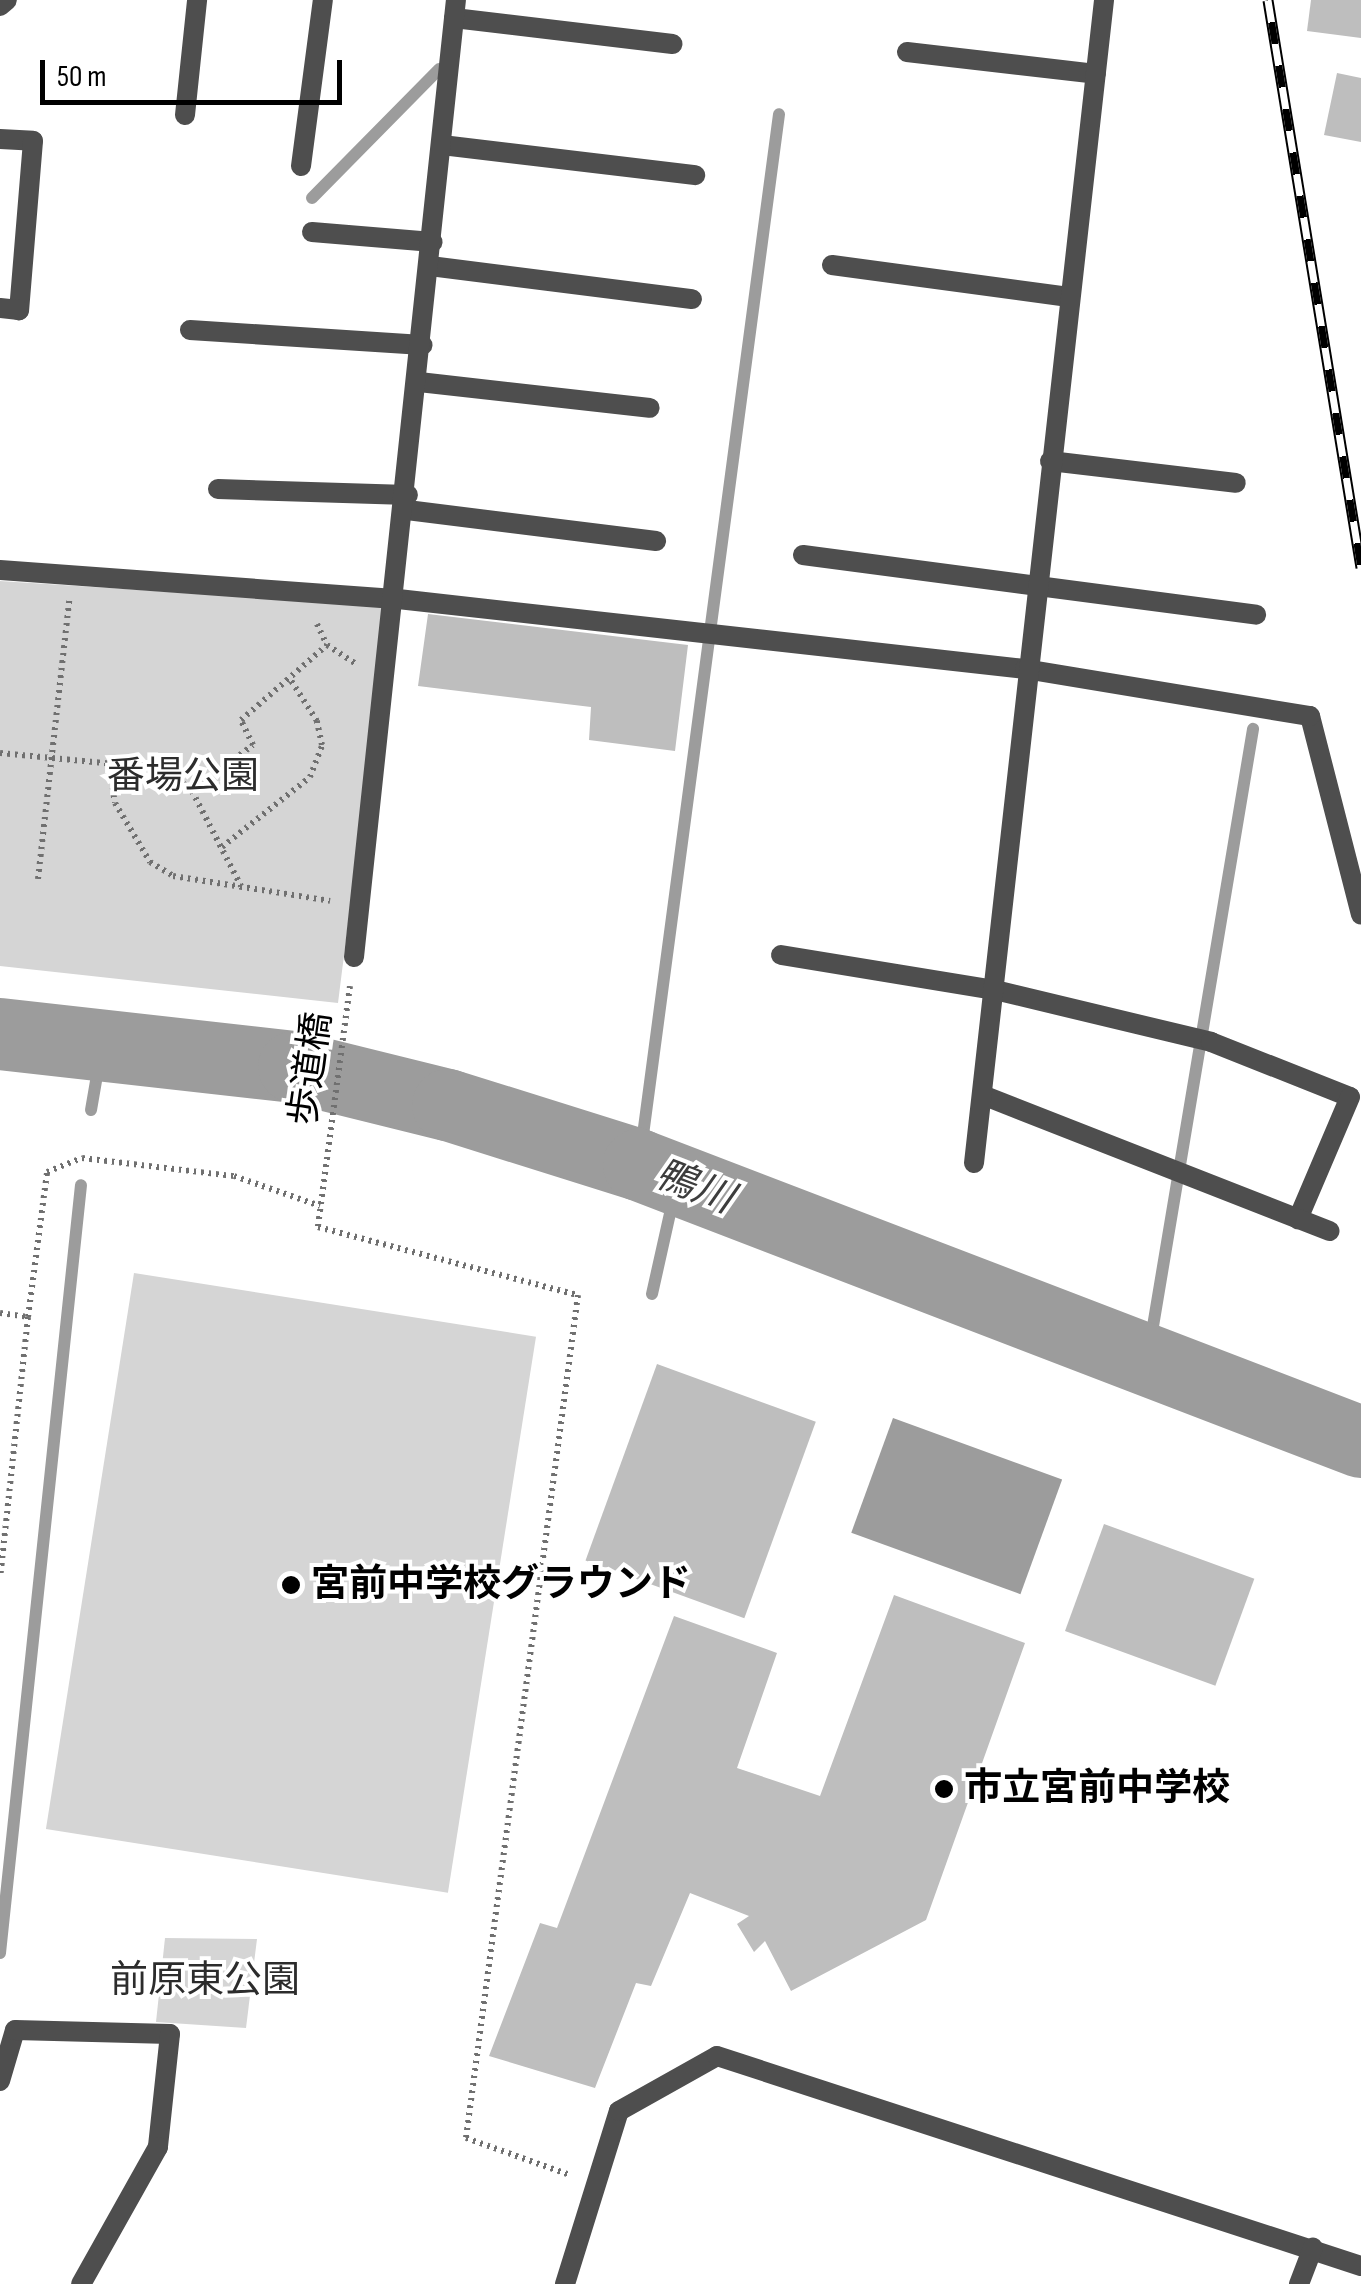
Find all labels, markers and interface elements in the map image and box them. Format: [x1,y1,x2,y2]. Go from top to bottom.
scale bar [45,40,348,102]
text: 50 m [57,59,106,95]
park label: 番場公園 [107,754,259,800]
street label: 歩道橋 [280,1009,342,1129]
water label: 鴨川 [648,1150,740,1224]
place label: 宮前中学校グラウンド [311,1562,691,1608]
marker: 宮前中学校グラウンド [280,1574,302,1596]
place label: 市立宮前中学校 [964,1766,1230,1812]
marker: 市立宮前中学校 [933,1778,955,1800]
park label: 前原東公園 [110,1958,300,2004]

